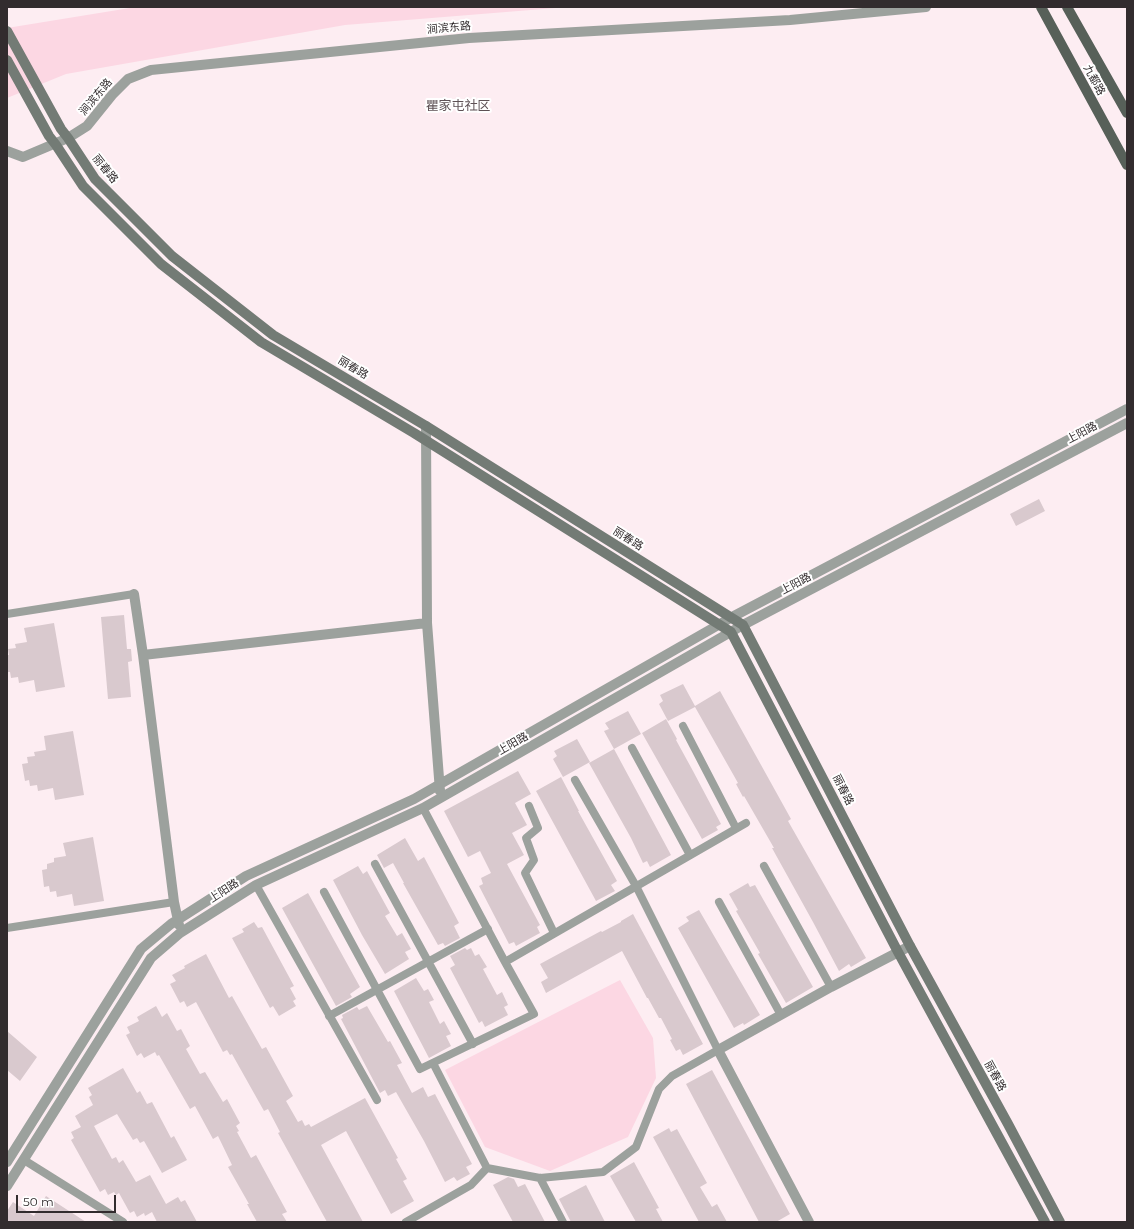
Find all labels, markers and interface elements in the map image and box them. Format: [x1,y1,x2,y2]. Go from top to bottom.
street label: 涧滨东路 [427,20,471,36]
street label: 九都路 [1080,62,1108,98]
street label: 涧滨东路 [77,76,115,118]
district label: 瞿家屯社区 [426,98,490,114]
street label: 丽春路 [89,152,121,186]
street label: 丽春路 [335,354,371,382]
street label: 上阳路 [1064,419,1100,447]
street label: 丽春路 [611,525,645,553]
street label: 上阳路 [778,570,814,598]
street label: 上阳路 [495,730,531,758]
street label: 丽春路 [830,772,856,808]
street label: 上阳路 [207,876,241,906]
street label: 丽春路 [981,1058,1009,1094]
scale bar [18,1187,118,1213]
text: 50 m [23,1194,54,1209]

